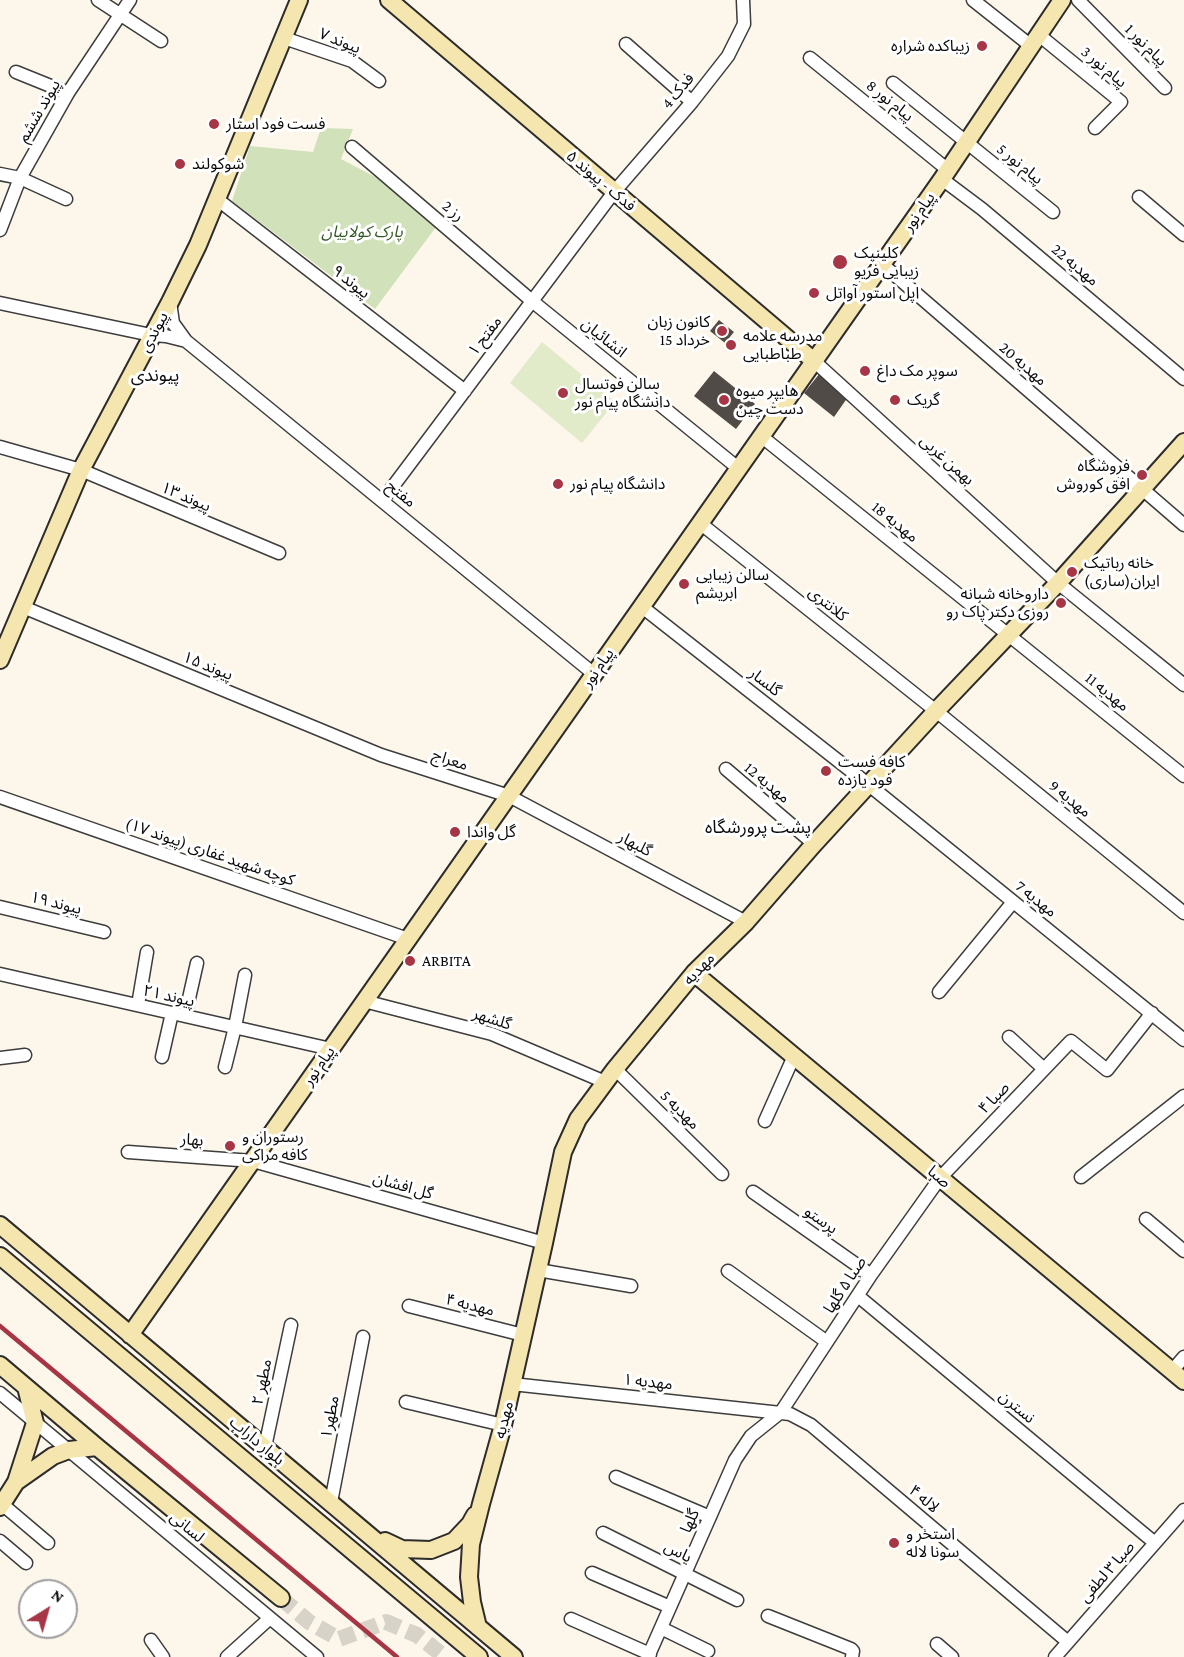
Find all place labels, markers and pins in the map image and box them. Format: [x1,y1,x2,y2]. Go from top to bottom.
place label: زیباکده شراره [891,36,970,56]
marker: زیباکده شراره [975,39,989,53]
place label: فست فود استار [226,114,325,134]
marker: فست فود استار [207,117,221,131]
place label: شوکولند [192,154,244,174]
marker: شوکولند [173,157,187,171]
place label: کلینیک زیبایی فریو [854,243,919,281]
marker: کلینیک زیبایی فریو [831,253,849,271]
place label: اپل استور آواتل [826,283,919,303]
marker: اپل استور آواتل [807,286,821,300]
place label: کانون زبان 15 خرداد [648,312,710,350]
marker: کانون زبان 15 خرداد [715,324,729,338]
place label: مدرسه علامه طباطبایی [743,326,822,364]
marker: مدرسه علامه طباطبایی [724,338,738,352]
place label: سوپر مک داغ [877,361,958,381]
marker: سوپر مک داغ [858,364,872,378]
place label: سالن فوتسال دانشگاه پیام نور [575,374,670,412]
place label: هایپر میوه دست چین [736,381,804,419]
marker: سالن فوتسال دانشگاه پیام نور [556,386,570,400]
place label: گریک [907,390,940,410]
marker: هایپر میوه دست چین [717,393,731,407]
marker: گریک [888,393,902,407]
place label: فروشگاه افق کوروش [1057,456,1130,494]
marker: فروشگاه افق کوروش [1135,468,1149,482]
place label: دانشگاه پیام نور [570,474,665,494]
marker: دانشگاه پیام نور [551,477,565,491]
place label: خانه رباتیک ایران(ساری) [1084,553,1160,591]
place label: سالن زیبایی ابریشم [696,565,769,603]
marker: خانه رباتیک ایران(ساری) [1065,565,1079,579]
marker: سالن زیبایی ابریشم [677,577,691,591]
place label: داروخانه شبانه روزی دکتر پاک رو [946,584,1049,622]
marker: داروخانه شبانه روزی دکتر پاک رو [1054,596,1068,610]
place label: کافه فست فود یازده [838,752,905,790]
marker: کافه فست فود یازده [819,764,833,778]
place label: گل واندا [467,822,516,842]
marker: گل واندا [448,825,462,839]
place label: ARBITA [422,951,471,971]
marker: ARBITA [403,954,417,968]
place label: رستوران و کافه مراکی [242,1127,308,1165]
marker: رستوران و کافه مراکی [223,1139,237,1153]
place label: استخر و سونا لاله [906,1524,959,1562]
marker: استخر و سونا لاله [887,1536,901,1550]

